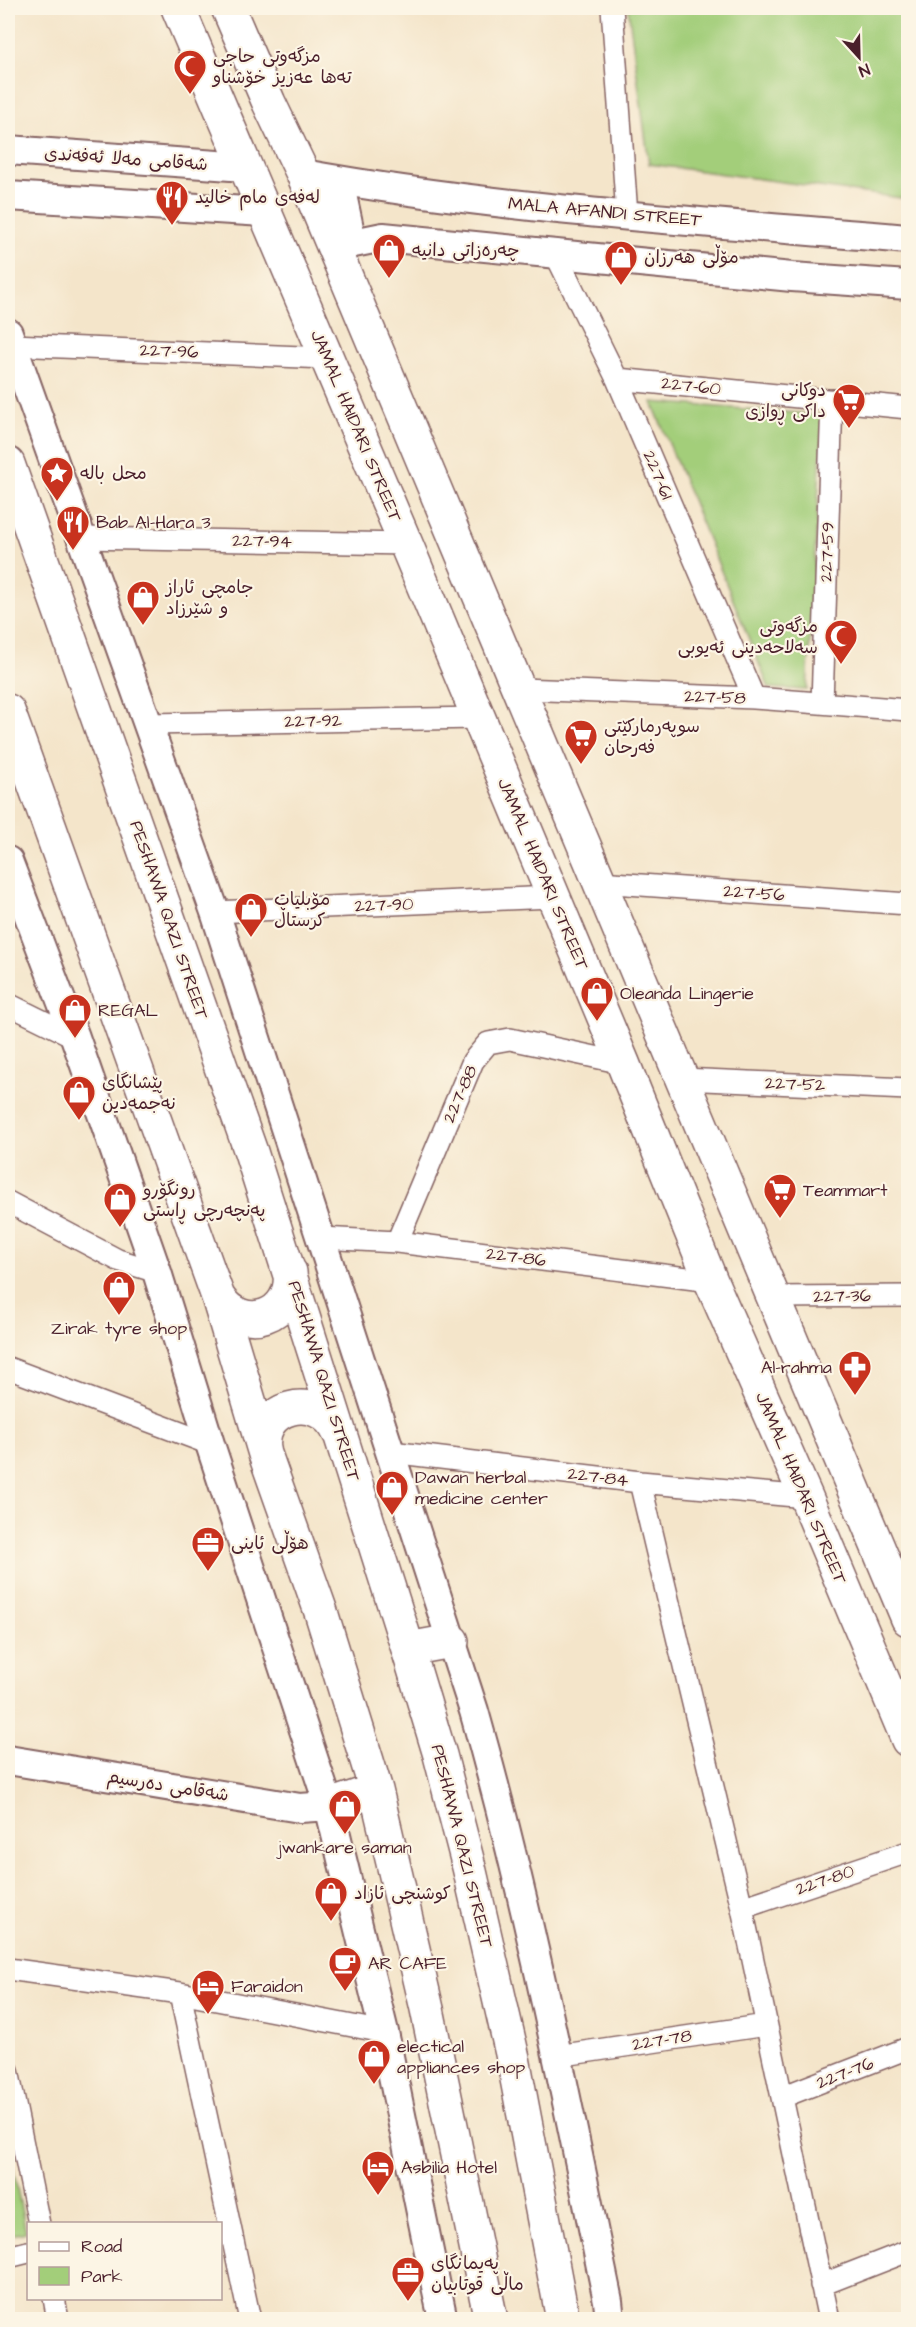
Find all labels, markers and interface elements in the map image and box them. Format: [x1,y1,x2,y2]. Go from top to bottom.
north arrow [829,27,889,87]
place label: مزگەوتی حاجی تەها عەزیز خۆشناو [211,44,352,90]
mosque icon: مزگەوتی حاجی تەها عەزیز خۆشناو [172,48,208,95]
text: N [855,58,873,82]
street label: شەقامی مەلا ئەفەندی [43,141,209,177]
restaurant icon: لەفەی مام خالید [154,179,190,226]
place label: لەفەی مام خالید [195,185,320,211]
street label: MALA AFANDI STREET [507,191,704,233]
shop icon: چەرەزاتی دانیە [371,232,407,279]
place label: چەرەزاتی دانیە [412,238,519,263]
shop icon: مۆڵی هەرزان [603,239,639,286]
place label: مۆڵی هەرزان [644,244,739,270]
street label: JAMAL HAIDARI STREET [304,326,408,527]
street label: 227-96 [139,337,199,365]
street label: 227-60 [660,370,722,402]
place label: دوکانی داکی ڕوازی [745,378,826,426]
supermarket icon: دوکانی داکی ڕوازی [831,382,867,429]
street label: 227-61 [637,447,679,503]
place icon: محل باله [39,455,75,502]
place label: محل باله [80,461,147,486]
restaurant icon: Bab Al-Hara 3 [55,504,91,551]
place label: Bab Al-Hara 3 [96,510,211,535]
street label: 227-59 [813,521,841,583]
street label: 227-94 [232,528,292,554]
place label: جامچی ئاراز و شێرزاد [164,575,254,621]
shop icon: جامچی ئاراز و شێرزاد [125,579,161,626]
place label: مزگەوتی سەلاحەدینی ئەیوبی [678,614,818,660]
mosque icon: مزگەوتی سەلاحەدینی ئەیوبی [823,618,859,665]
street label: 227-58 [684,683,747,711]
street label: 227-92 [284,708,343,734]
place label: سوپەرمارکێتی فەرحان [604,714,700,760]
supermarket icon: سوپەرمارکێتی فەرحان [563,718,599,765]
street label: JAMAL HAIDARI STREET [491,774,595,975]
street label: PESHAWA QAZI STREET [123,817,215,1023]
street label: 227-56 [723,878,785,908]
place label: مۆبلیات کرستاڵ [274,887,330,933]
shop icon: مۆبلیات کرستاڵ [233,891,269,938]
street label: 227-90 [354,891,414,919]
shop icon: Oleanda Lingerie [579,975,615,1022]
place label: Oleanda Lingerie [620,981,754,1007]
shop icon: REGAL [57,992,93,1039]
place label: REGAL [98,998,158,1023]
street label: 227-88 [436,1061,484,1127]
place label: پێشانگای نەجمەدین [102,1070,176,1116]
street label: 227-52 [764,1070,826,1098]
shop icon: پێشانگای نەجمەدین [61,1074,97,1121]
supermarket icon: Teammart [762,1172,798,1219]
place label: رونگۆرو پەنچەرچی ڕاستی [142,1177,265,1225]
place label: Teammart [803,1178,888,1203]
shop icon: رونگۆرو پەنچەرچی ڕاستی [102,1181,138,1228]
street label: 227-86 [485,1241,547,1273]
shop icon: Zirak tyre shop [101,1269,137,1316]
street label: PESHAWA QAZI STREET [282,1278,367,1485]
street label: 227-36 [813,1283,871,1309]
place label: Zirak tyre shop [51,1316,187,1342]
pharmacy icon: Al-rahma [837,1349,873,1396]
place label: Al-rahma [761,1355,832,1380]
street label: JAMAL HAIDARI STREET [749,1388,853,1589]
street label: 227-84 [566,1461,630,1493]
place label: Dawan herbal medicine center [415,1465,548,1511]
shop icon: Dawan herbal medicine center [374,1469,410,1516]
office icon: هۆڵی ئاینی [190,1525,226,1572]
place label: هۆڵی ئاینی [231,1530,309,1556]
street label: PESHAWA QAZI STREET [425,1742,500,1951]
street label: شەقامی دەرسیم [105,1764,231,1809]
shop icon: jwankare saman [327,1788,363,1835]
place label: jwankare saman [276,1835,412,1860]
street label: 227-80 [792,1858,858,1902]
shop icon: کوشنچی ئازاد [313,1875,349,1922]
place label: کوشنچی ئازاد [354,1881,451,1906]
cafe icon: AR CAFE [327,1945,363,1992]
place label: AR CAFE [368,1951,447,1976]
hotel icon: Faraidon [190,1968,226,2015]
place label: Faraidon [231,1974,303,1999]
street label: 227-78 [630,2023,694,2057]
place label: electical appliances shop [397,2034,525,2080]
shop icon: electical appliances shop [356,2038,392,2085]
street label: 227-76 [813,2051,877,2095]
hotel icon: Asbilia Hotel [360,2149,396,2196]
place label: Asbilia Hotel [401,2155,497,2180]
legend [27,2222,222,2300]
text: Road [81,2234,122,2259]
place label: پەیمانگای ماڵی قوتابیان [431,2251,524,2297]
office icon: پەیمانگای ماڵی قوتابیان [390,2255,426,2302]
text: Park [81,2264,123,2289]

